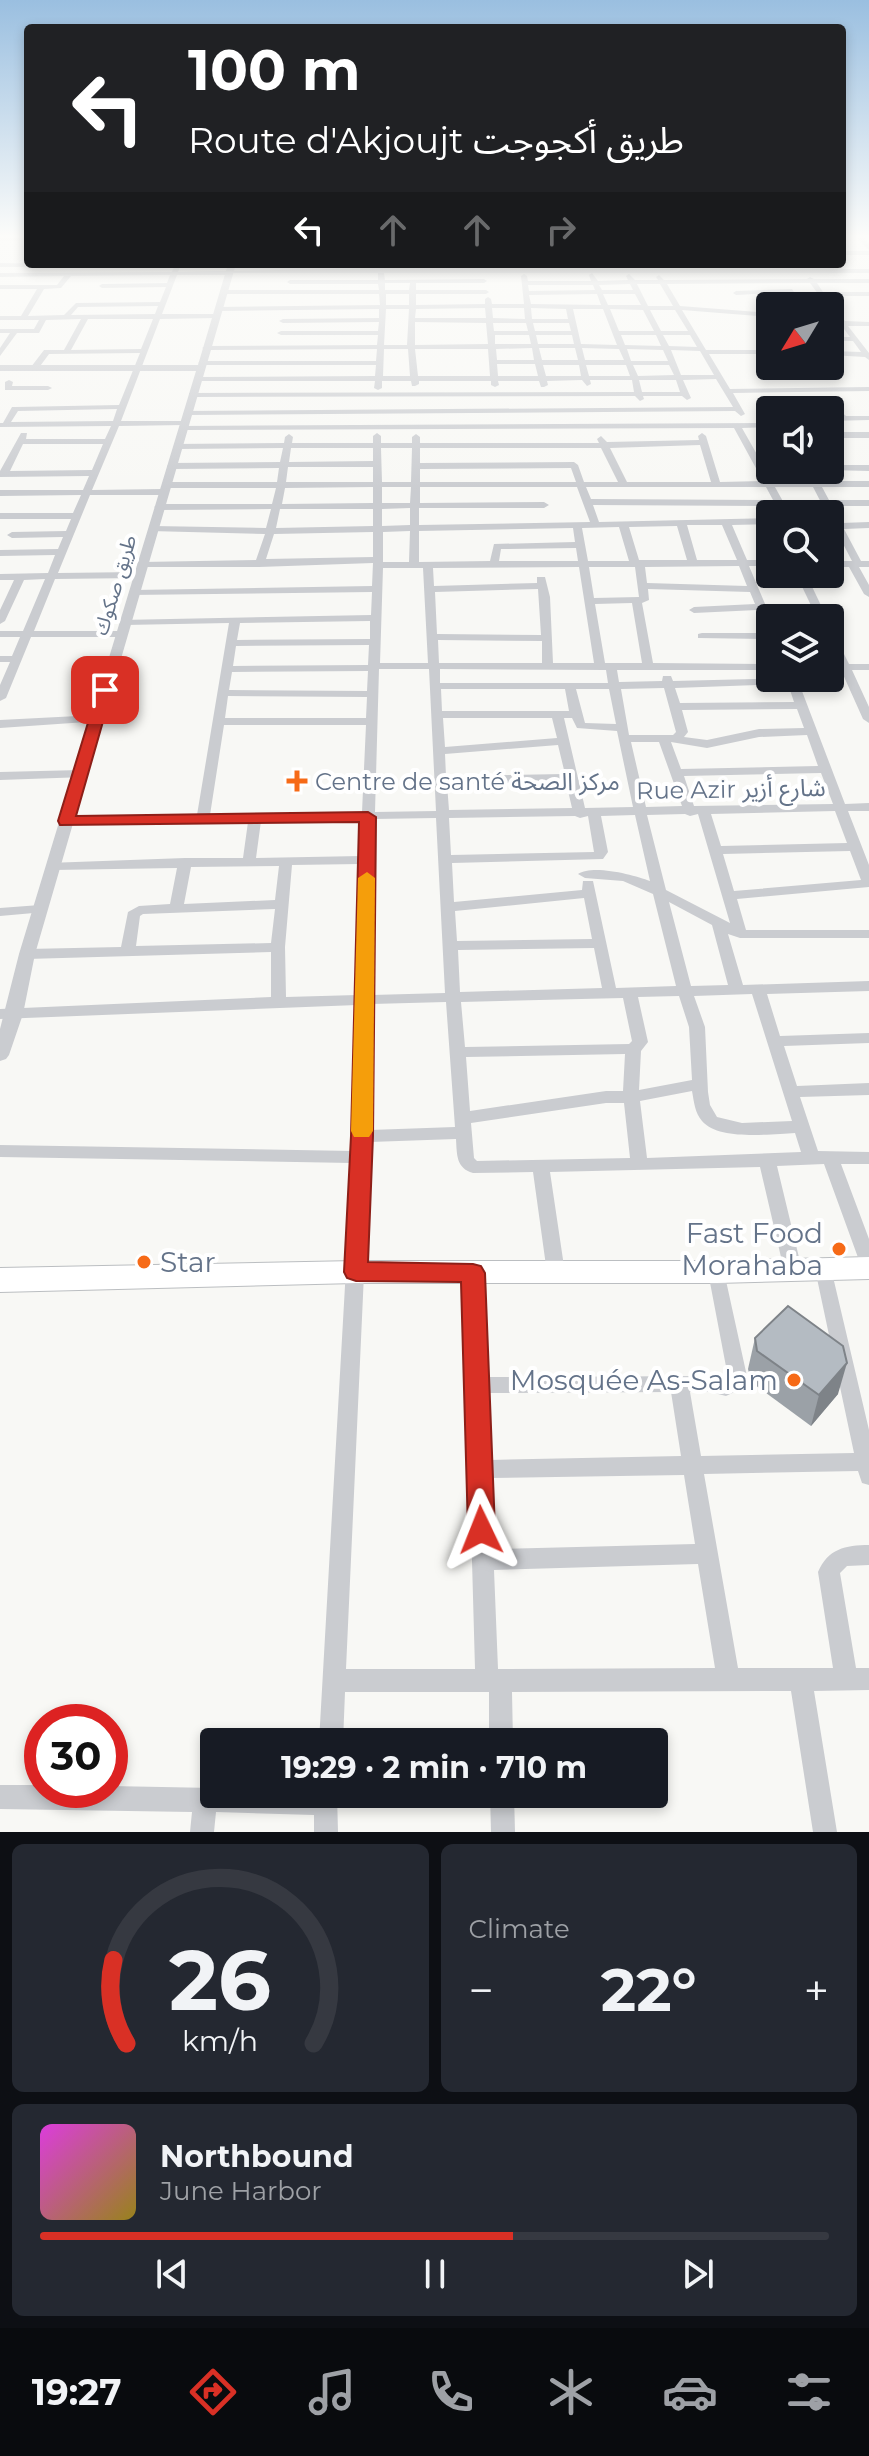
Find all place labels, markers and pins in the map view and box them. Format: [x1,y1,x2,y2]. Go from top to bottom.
pin [71,656,139,724]
place label: Centre de santé مركز الصحة [315,767,620,796]
marker: Centre de santé مركز الصحة [286,770,308,792]
place label: Fast Food Morahaba [681,1216,823,1282]
marker: Fast Food Morahaba [830,1240,848,1258]
place label: Star [160,1245,216,1279]
marker: Star [135,1253,153,1271]
place label: Mosquée As-Salam [510,1363,778,1397]
marker: Mosquée As-Salam [785,1371,803,1389]

